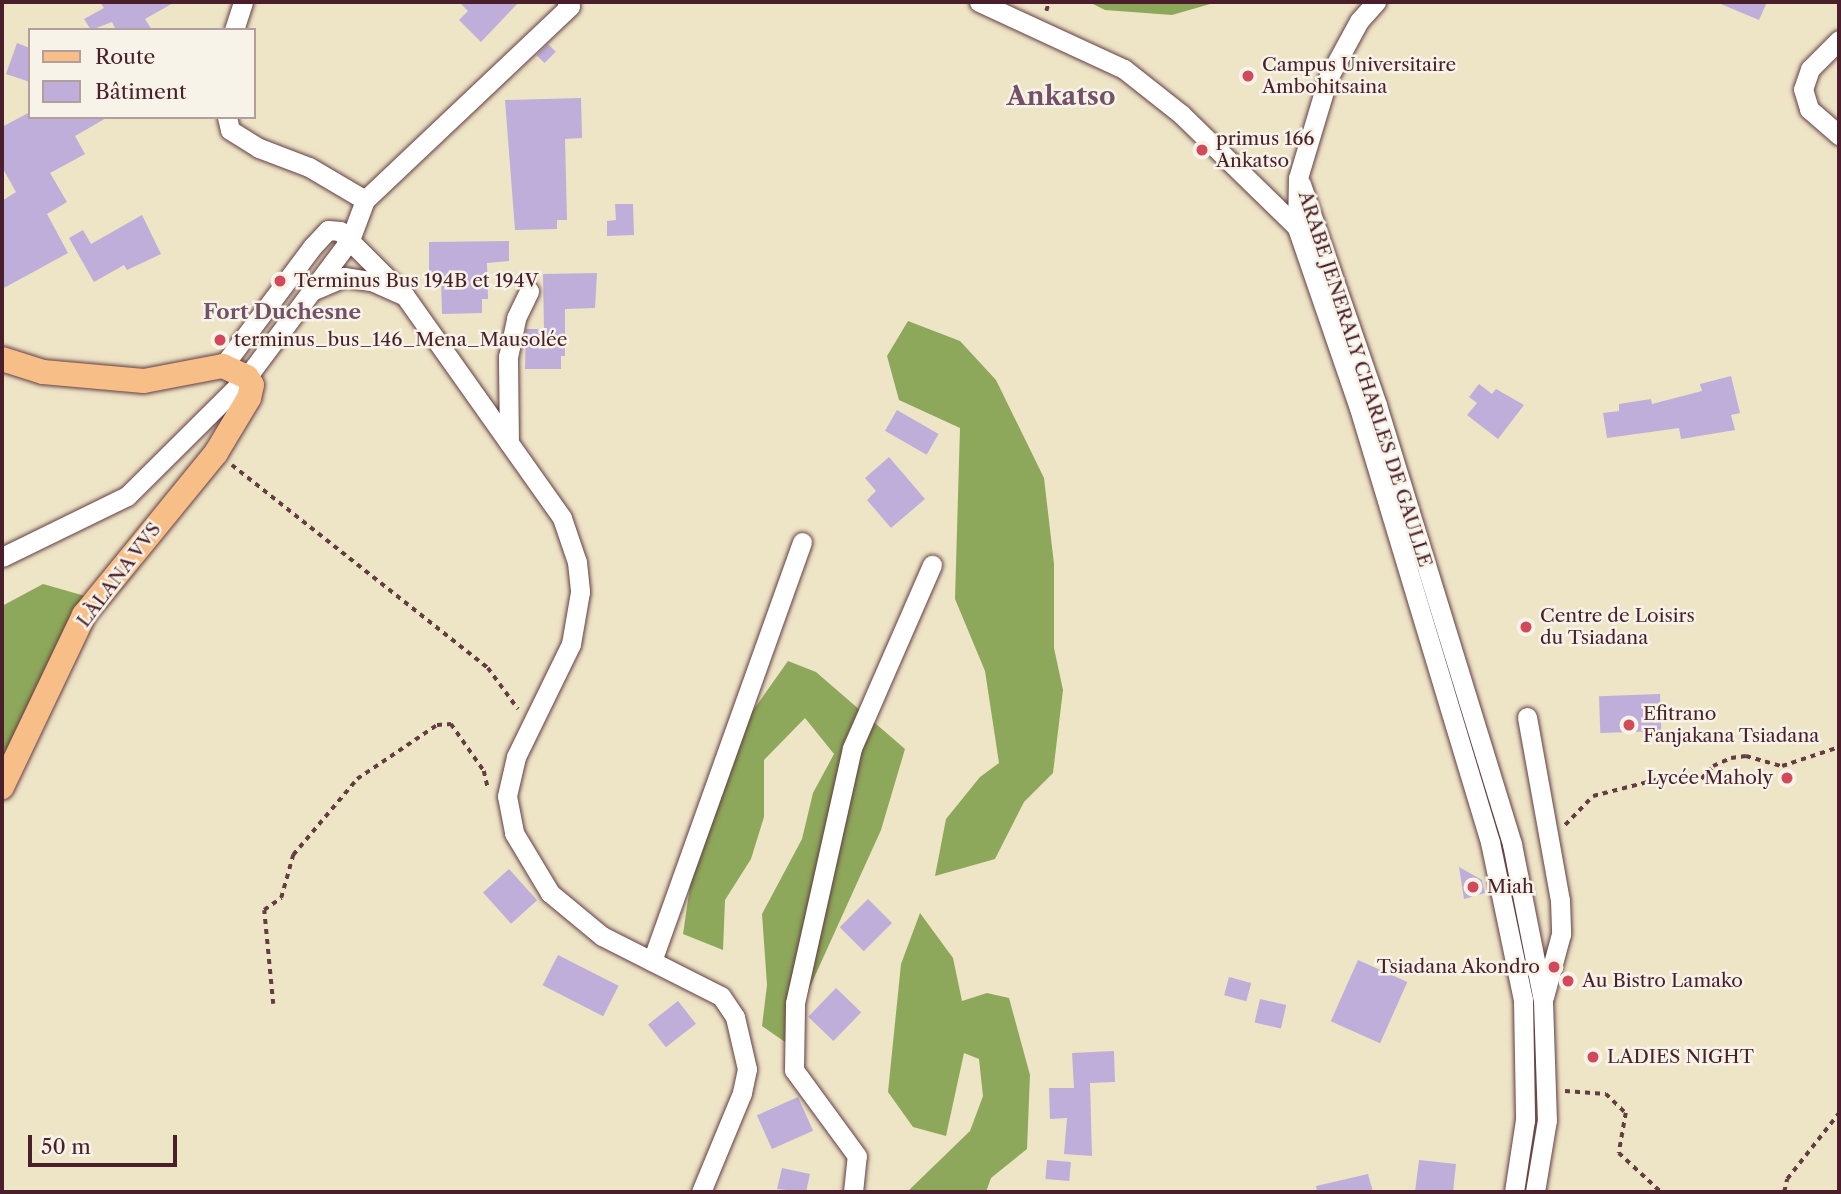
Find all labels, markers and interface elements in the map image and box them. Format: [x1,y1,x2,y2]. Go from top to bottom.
legend [28,28,256,119]
text: Route [95,44,155,69]
place label: Campus Universitaire Ambohitsaina [1262,54,1456,98]
marker: Campus Universitaire Ambohitsaina [1240,68,1256,84]
text: Bâtiment [95,79,186,104]
district label: Ankatso [1007,81,1115,113]
place label: primus 166 Ankatso [1216,128,1314,172]
marker: primus 166 Ankatso [1194,142,1210,158]
street label: ARABE JENERALY CHARLES DE GAULLE [1293,188,1437,570]
place label: Terminus Bus 194B et 194V [294,270,538,292]
marker: Terminus Bus 194B et 194V [272,273,288,289]
district label: Fort Duchesne [203,299,361,325]
place label: terminus_bus_146_Mena_Mausolée [234,329,567,351]
marker: terminus_bus_146_Mena_Mausolée [212,332,228,348]
street label: LÀLANA VVS [72,518,166,632]
place label: Centre de Loisirs du Tsiadana [1540,605,1695,649]
marker: Centre de Loisirs du Tsiadana [1518,619,1534,635]
place label: Efitrano Fanjakana Tsiadana [1643,703,1820,747]
marker: Efitrano Fanjakana Tsiadana [1621,717,1637,733]
place label: Lycée Maholy [1646,767,1773,789]
marker: Lycée Maholy [1779,770,1795,786]
place label: Miah [1487,876,1534,898]
marker: Miah [1465,879,1481,895]
place label: Tsiadana Akondro [1376,956,1540,978]
marker: Tsiadana Akondro [1546,959,1562,975]
place label: Au Bistro Lamako [1582,970,1743,992]
marker: Au Bistro Lamako [1560,973,1576,989]
place label: LADIES NIGHT [1607,1046,1754,1068]
marker: LADIES NIGHT [1585,1049,1601,1065]
scale bar [32,1120,180,1164]
text: 50 m [41,1134,91,1159]

